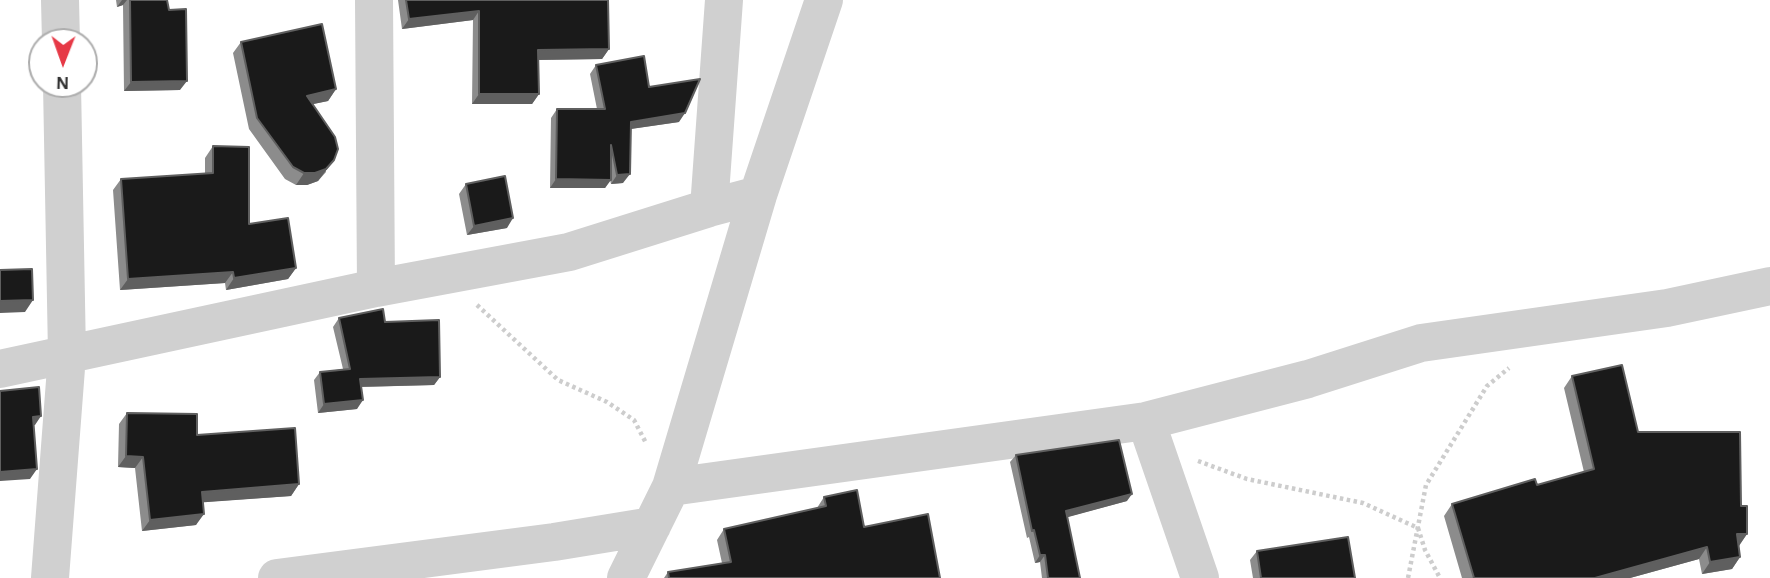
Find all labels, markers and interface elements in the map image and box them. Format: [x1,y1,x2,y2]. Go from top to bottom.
north arrow [28,28,98,98]
text: N [56,73,69,92]

